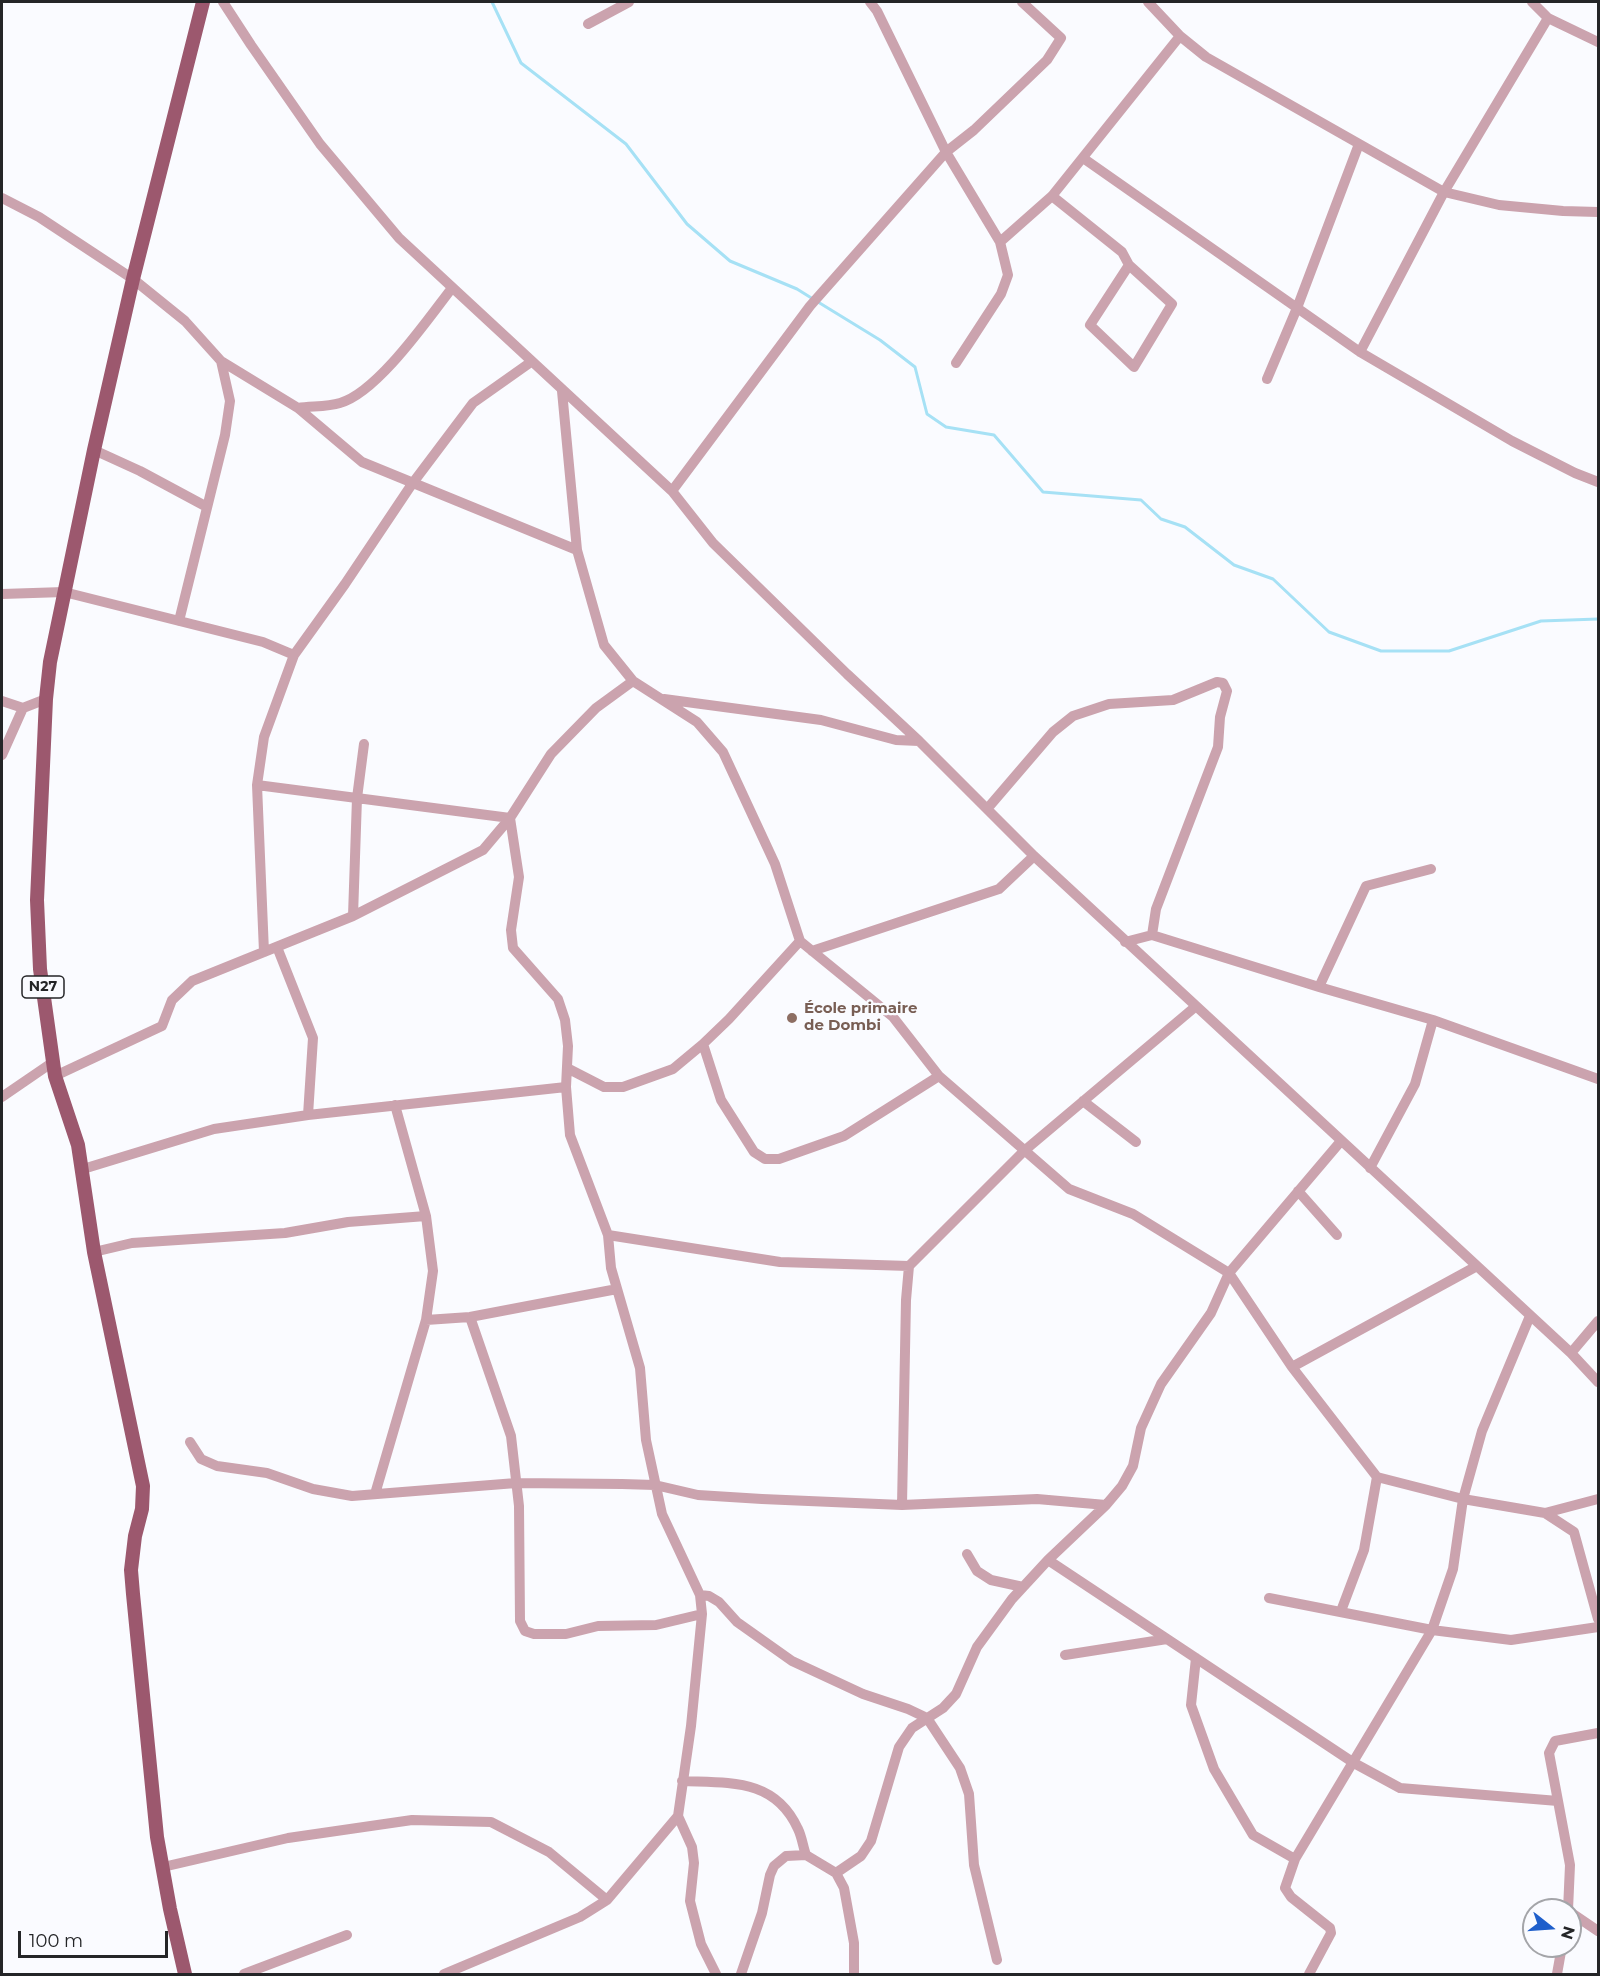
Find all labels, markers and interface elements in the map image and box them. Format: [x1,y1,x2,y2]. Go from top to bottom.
road number: N27 [22,976,64,998]
place label: École primaire de Dombi [804,1000,917,1035]
marker: École primaire de Dombi [785,1011,799,1025]
north arrow [1522,1898,1582,1958]
scale bar [21,1919,171,1957]
text: N [1557,1924,1579,1942]
text: 100 m [29,1930,83,1952]

